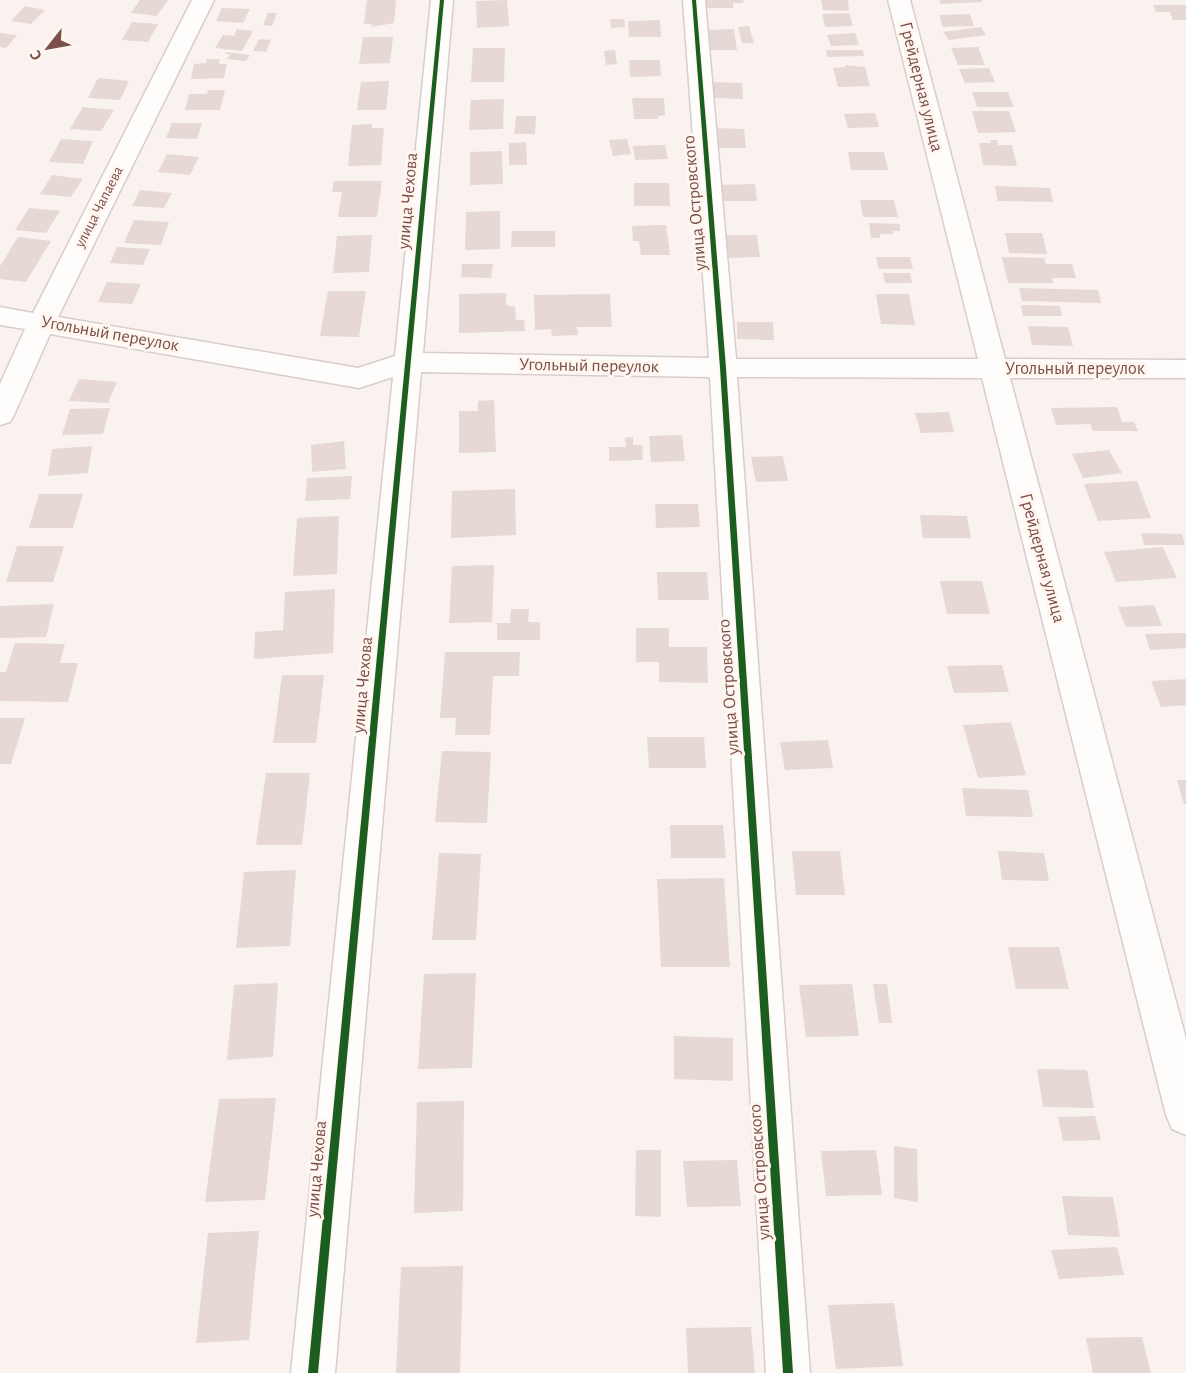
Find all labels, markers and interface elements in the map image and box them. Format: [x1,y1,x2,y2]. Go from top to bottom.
north arrow [18,18,78,78]
street label: Грейдерная улица [896,20,946,154]
text: С [27,47,45,63]
street label: улица Островского [680,135,710,272]
street label: улица Чехова [395,152,421,251]
street label: улица Чапаева [72,164,126,251]
street label: Угольный переулок [40,313,181,355]
street label: Угольный переулок [519,356,660,376]
street label: Угольный переулок [1005,360,1146,378]
street label: Грейдерная улица [1016,491,1068,625]
street label: улица Островского [715,619,743,756]
street label: улица Чехова [350,636,376,735]
street label: улица Островского [746,1104,774,1241]
street label: улица Чехова [304,1120,330,1219]

